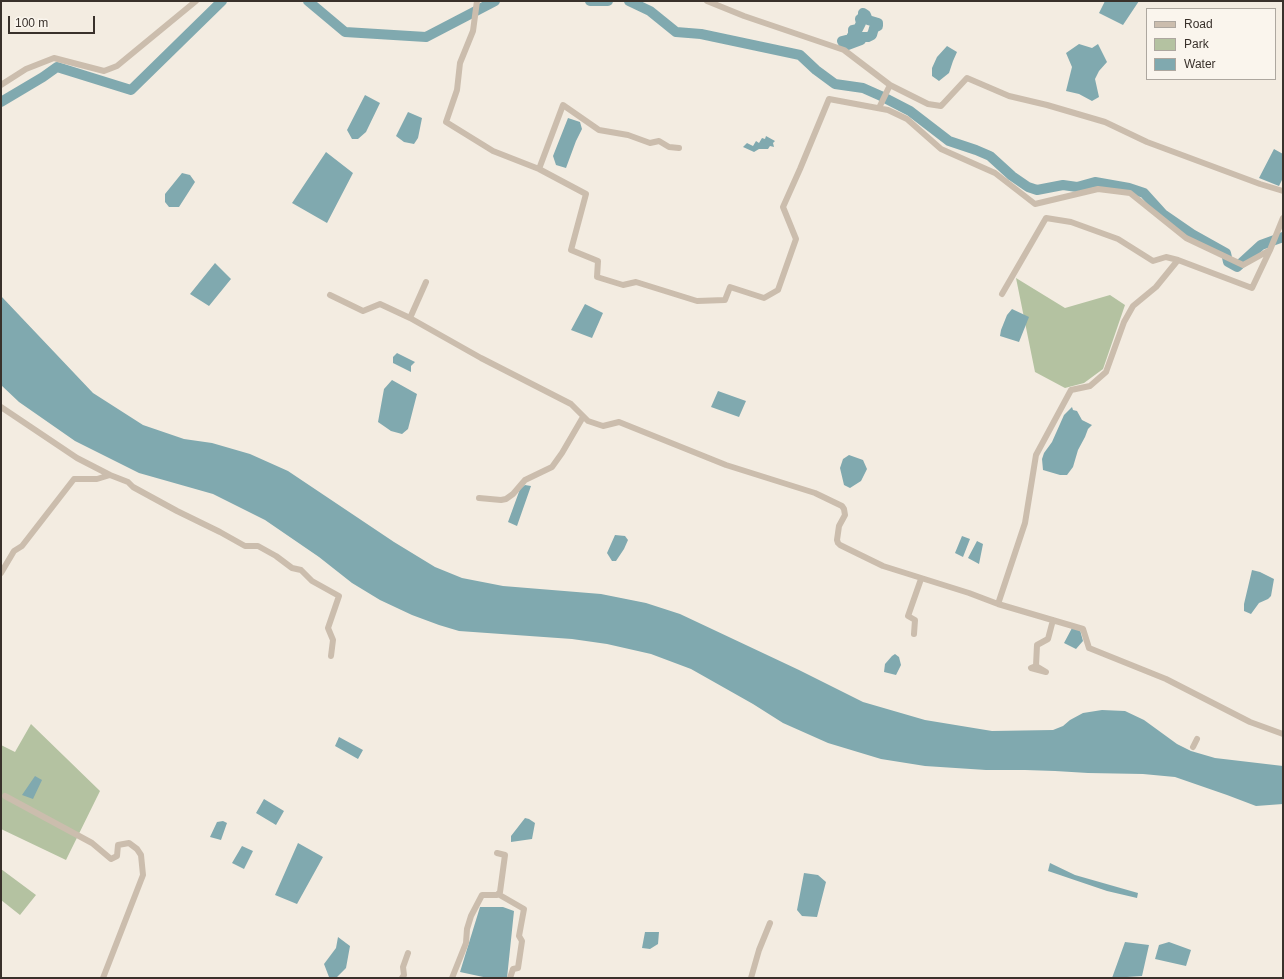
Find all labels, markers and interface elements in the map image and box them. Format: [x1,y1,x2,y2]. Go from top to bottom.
scale bar [10,8,97,34]
legend [1146,8,1276,80]
text: 100 m [15,16,48,30]
text: Road [1184,17,1213,31]
text: Park [1184,37,1209,51]
text: Water [1184,57,1216,71]

